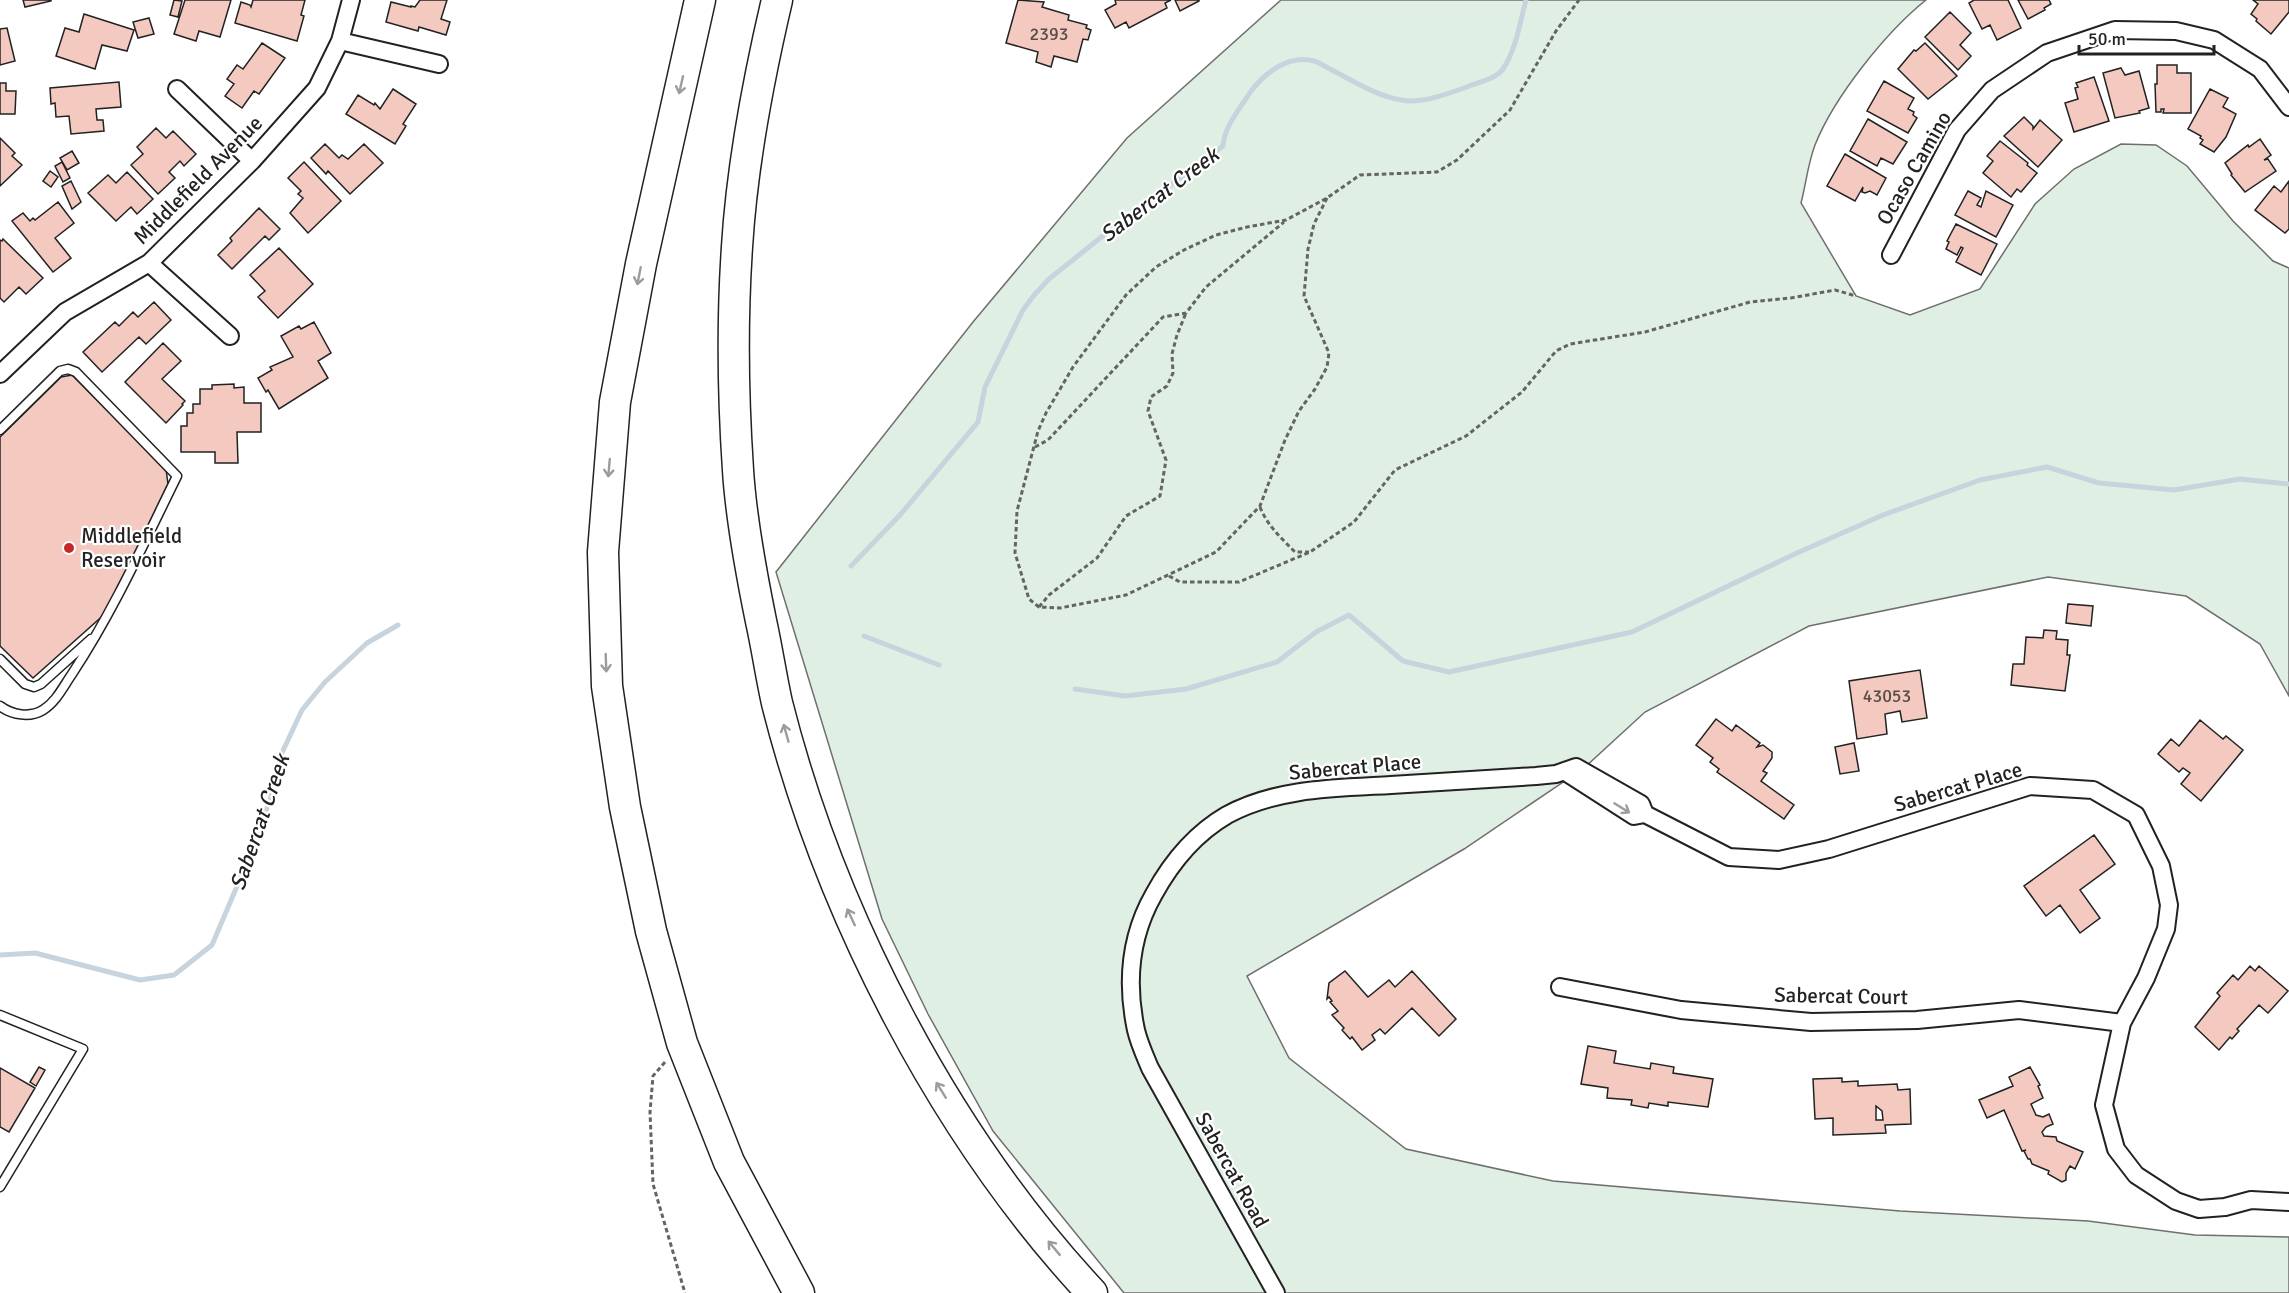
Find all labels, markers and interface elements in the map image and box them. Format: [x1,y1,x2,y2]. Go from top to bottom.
scale bar [2079,18,2214,56]
house number: 2393 [1030,23,1068,45]
text: 50 m [2088,28,2126,50]
one-way arrow [674,75,686,94]
street label: Ocaso Camino [1871,106,1957,230]
street label: Middlefield Avenue [128,110,268,250]
water label: Sabercat Creek [1095,140,1226,248]
one-way arrow [633,265,644,285]
one-way arrow [604,458,615,478]
place label: Middlefield Reservoir [81,523,182,573]
marker: Middlefield Reservoir [62,541,76,555]
one-way arrow [601,652,612,672]
house number: 43053 [1863,685,1911,707]
one-way arrow [780,724,791,743]
street label: Sabercat Place [1288,748,1422,786]
water label: Sabercat Creek [224,749,296,893]
street label: Sabercat Place [1891,756,2025,818]
one-way arrow [1613,802,1630,815]
one-way arrow [845,908,857,926]
street label: Sabercat Court [1774,982,1908,1010]
one-way arrow [935,1081,948,1098]
street label: Sabercat Road [1189,1108,1275,1232]
one-way arrow [1047,1241,1061,1256]

